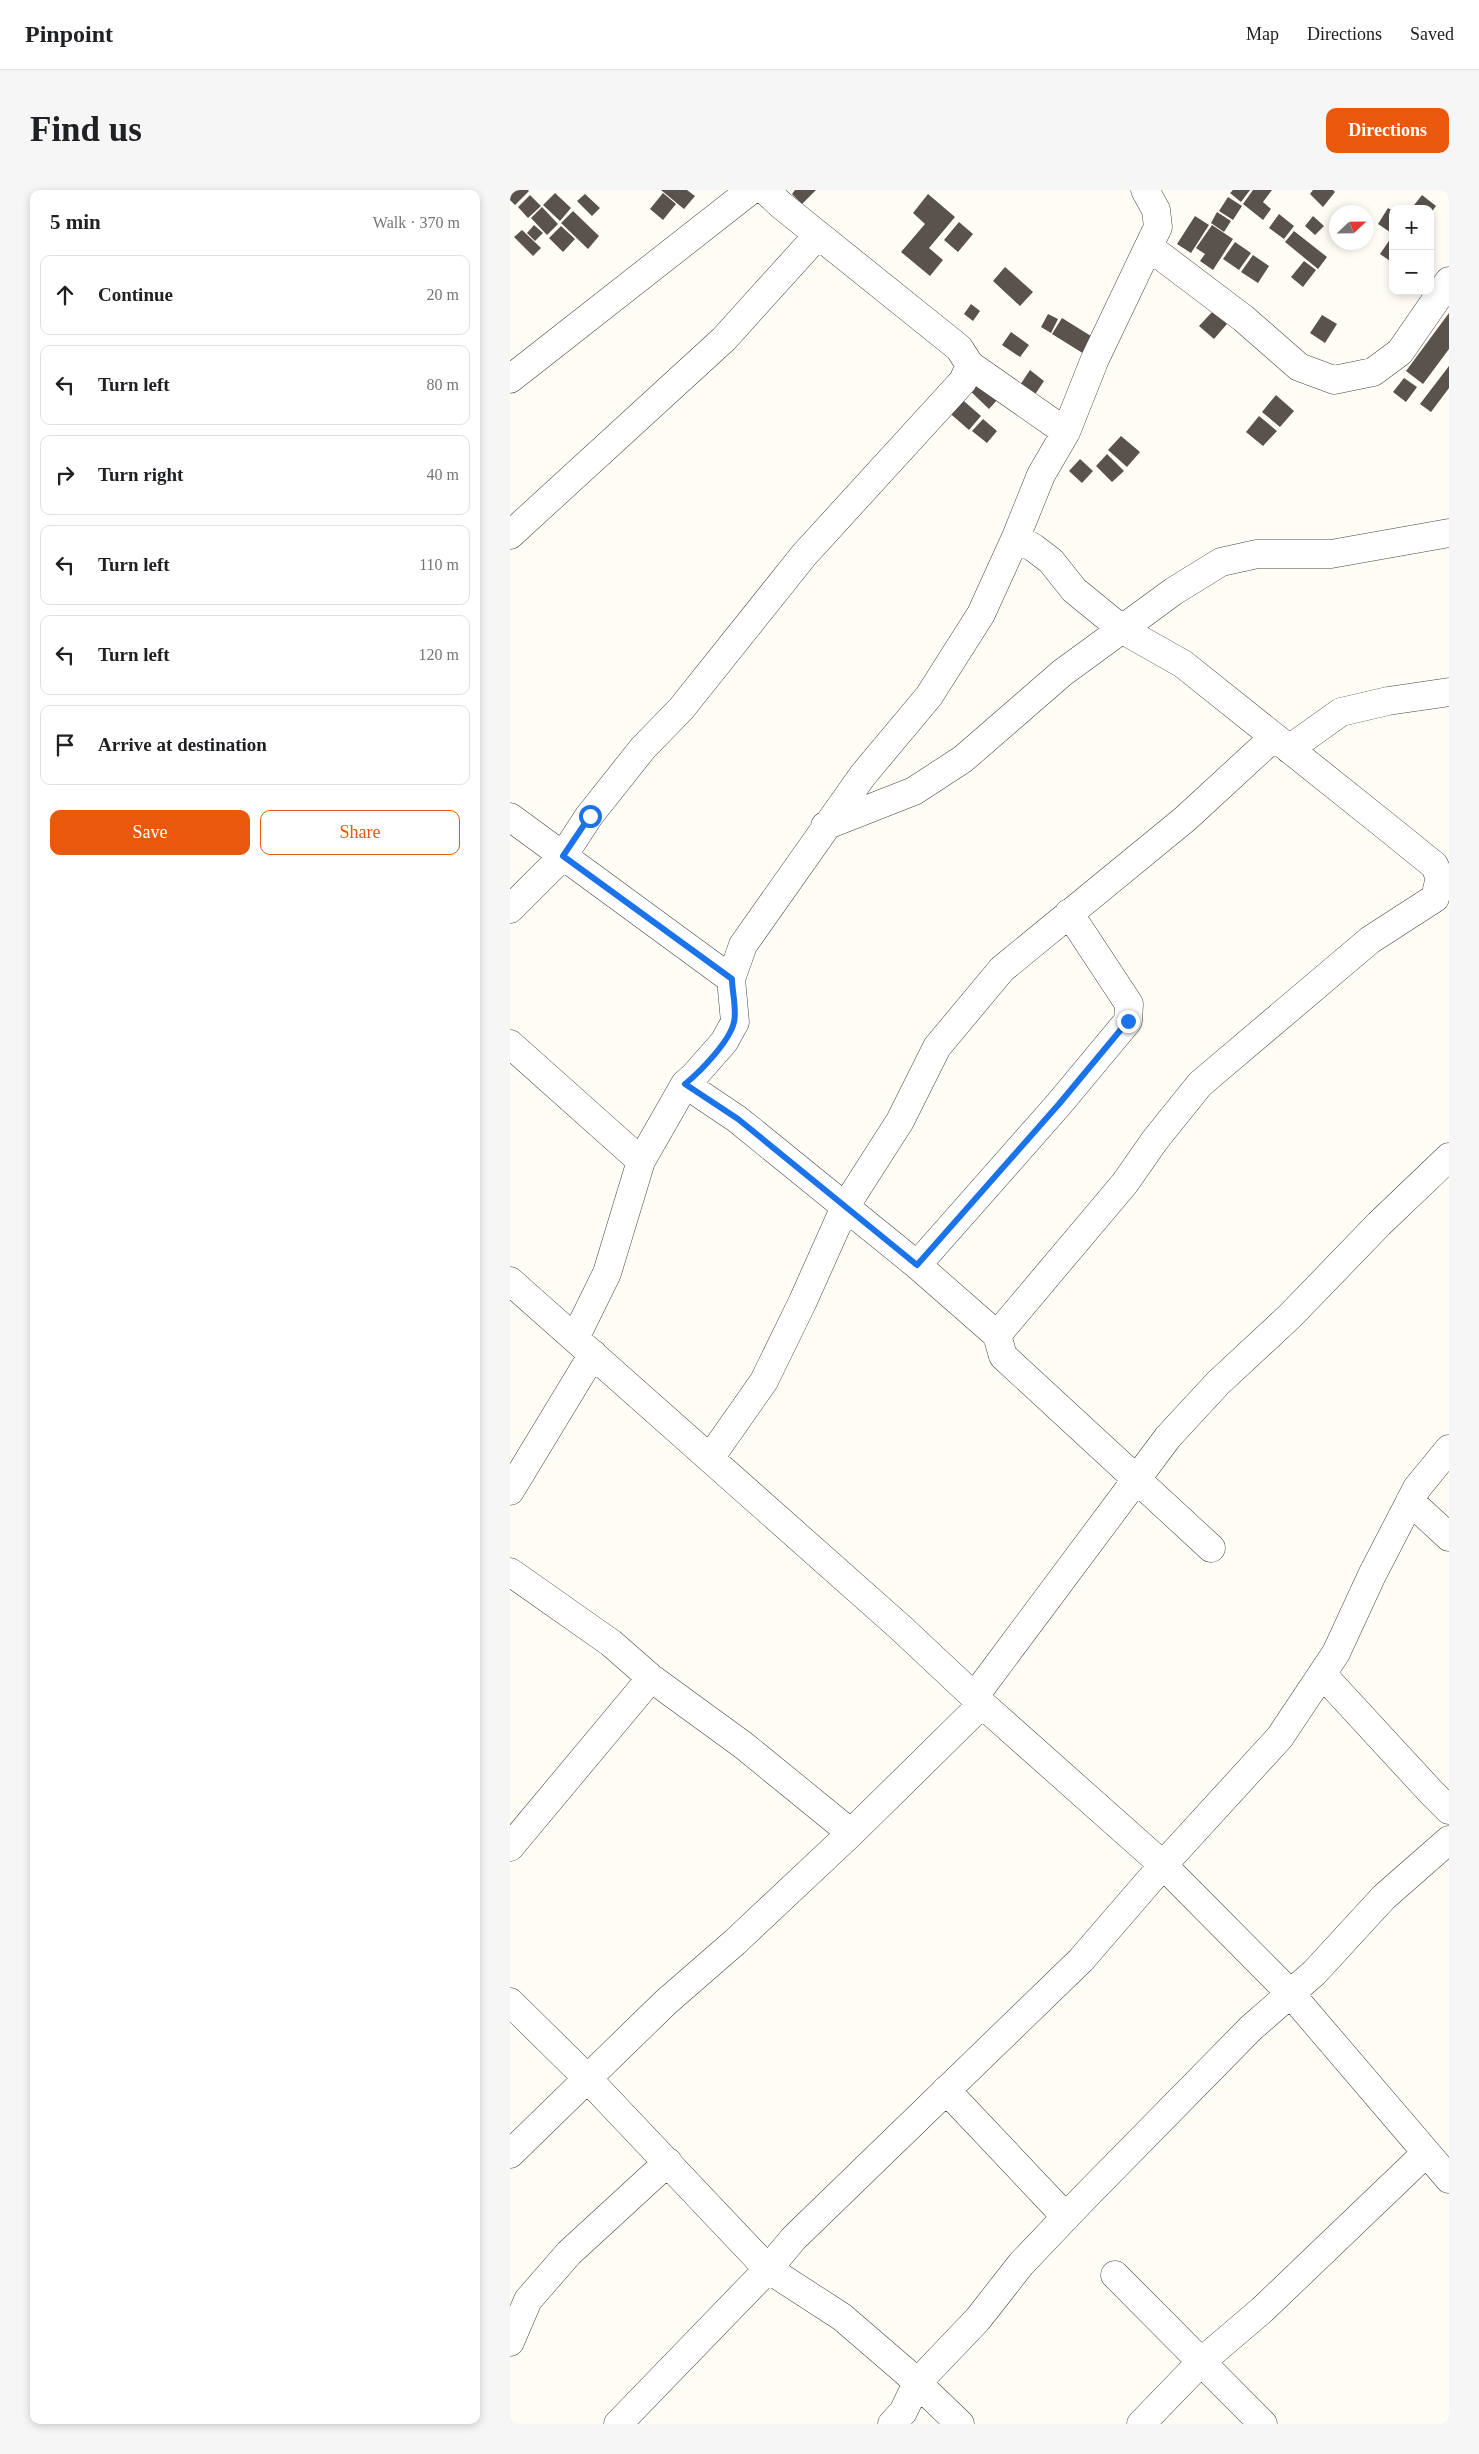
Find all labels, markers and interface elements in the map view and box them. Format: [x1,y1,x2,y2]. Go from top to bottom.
text: Pinpoint [25,21,113,47]
text: Map [1246,24,1279,44]
text: Directions [1307,24,1382,44]
text: Saved [1410,24,1454,44]
button: Directions [1326,108,1449,153]
text: Find us [30,110,142,149]
north arrow [1329,205,1374,250]
map controls [1389,205,1434,295]
button: + [1389,205,1434,250]
text: 5 min [50,210,101,234]
text: Walk · 370 m [373,214,460,231]
button: − [1389,250,1434,295]
icon: ahead [51,281,79,309]
text: Continue [98,284,173,305]
text: 20 m [427,286,459,303]
icon: left [51,371,79,399]
text: Turn left [98,374,170,395]
text: 80 m [427,376,459,393]
icon: right [51,461,79,489]
text: Turn right [98,464,183,485]
text: 40 m [427,466,459,483]
icon: left [51,551,79,579]
text: Turn left [98,554,170,575]
text: 110 m [419,556,459,573]
icon: left [51,641,79,669]
text: Turn left [98,644,170,665]
text: 120 m [419,646,459,663]
icon: arrive [51,731,79,759]
text: Arrive at destination [98,734,267,755]
route start [579,805,602,828]
button: Save [50,810,250,855]
button: Share [260,810,460,855]
route end [1117,1010,1140,1033]

